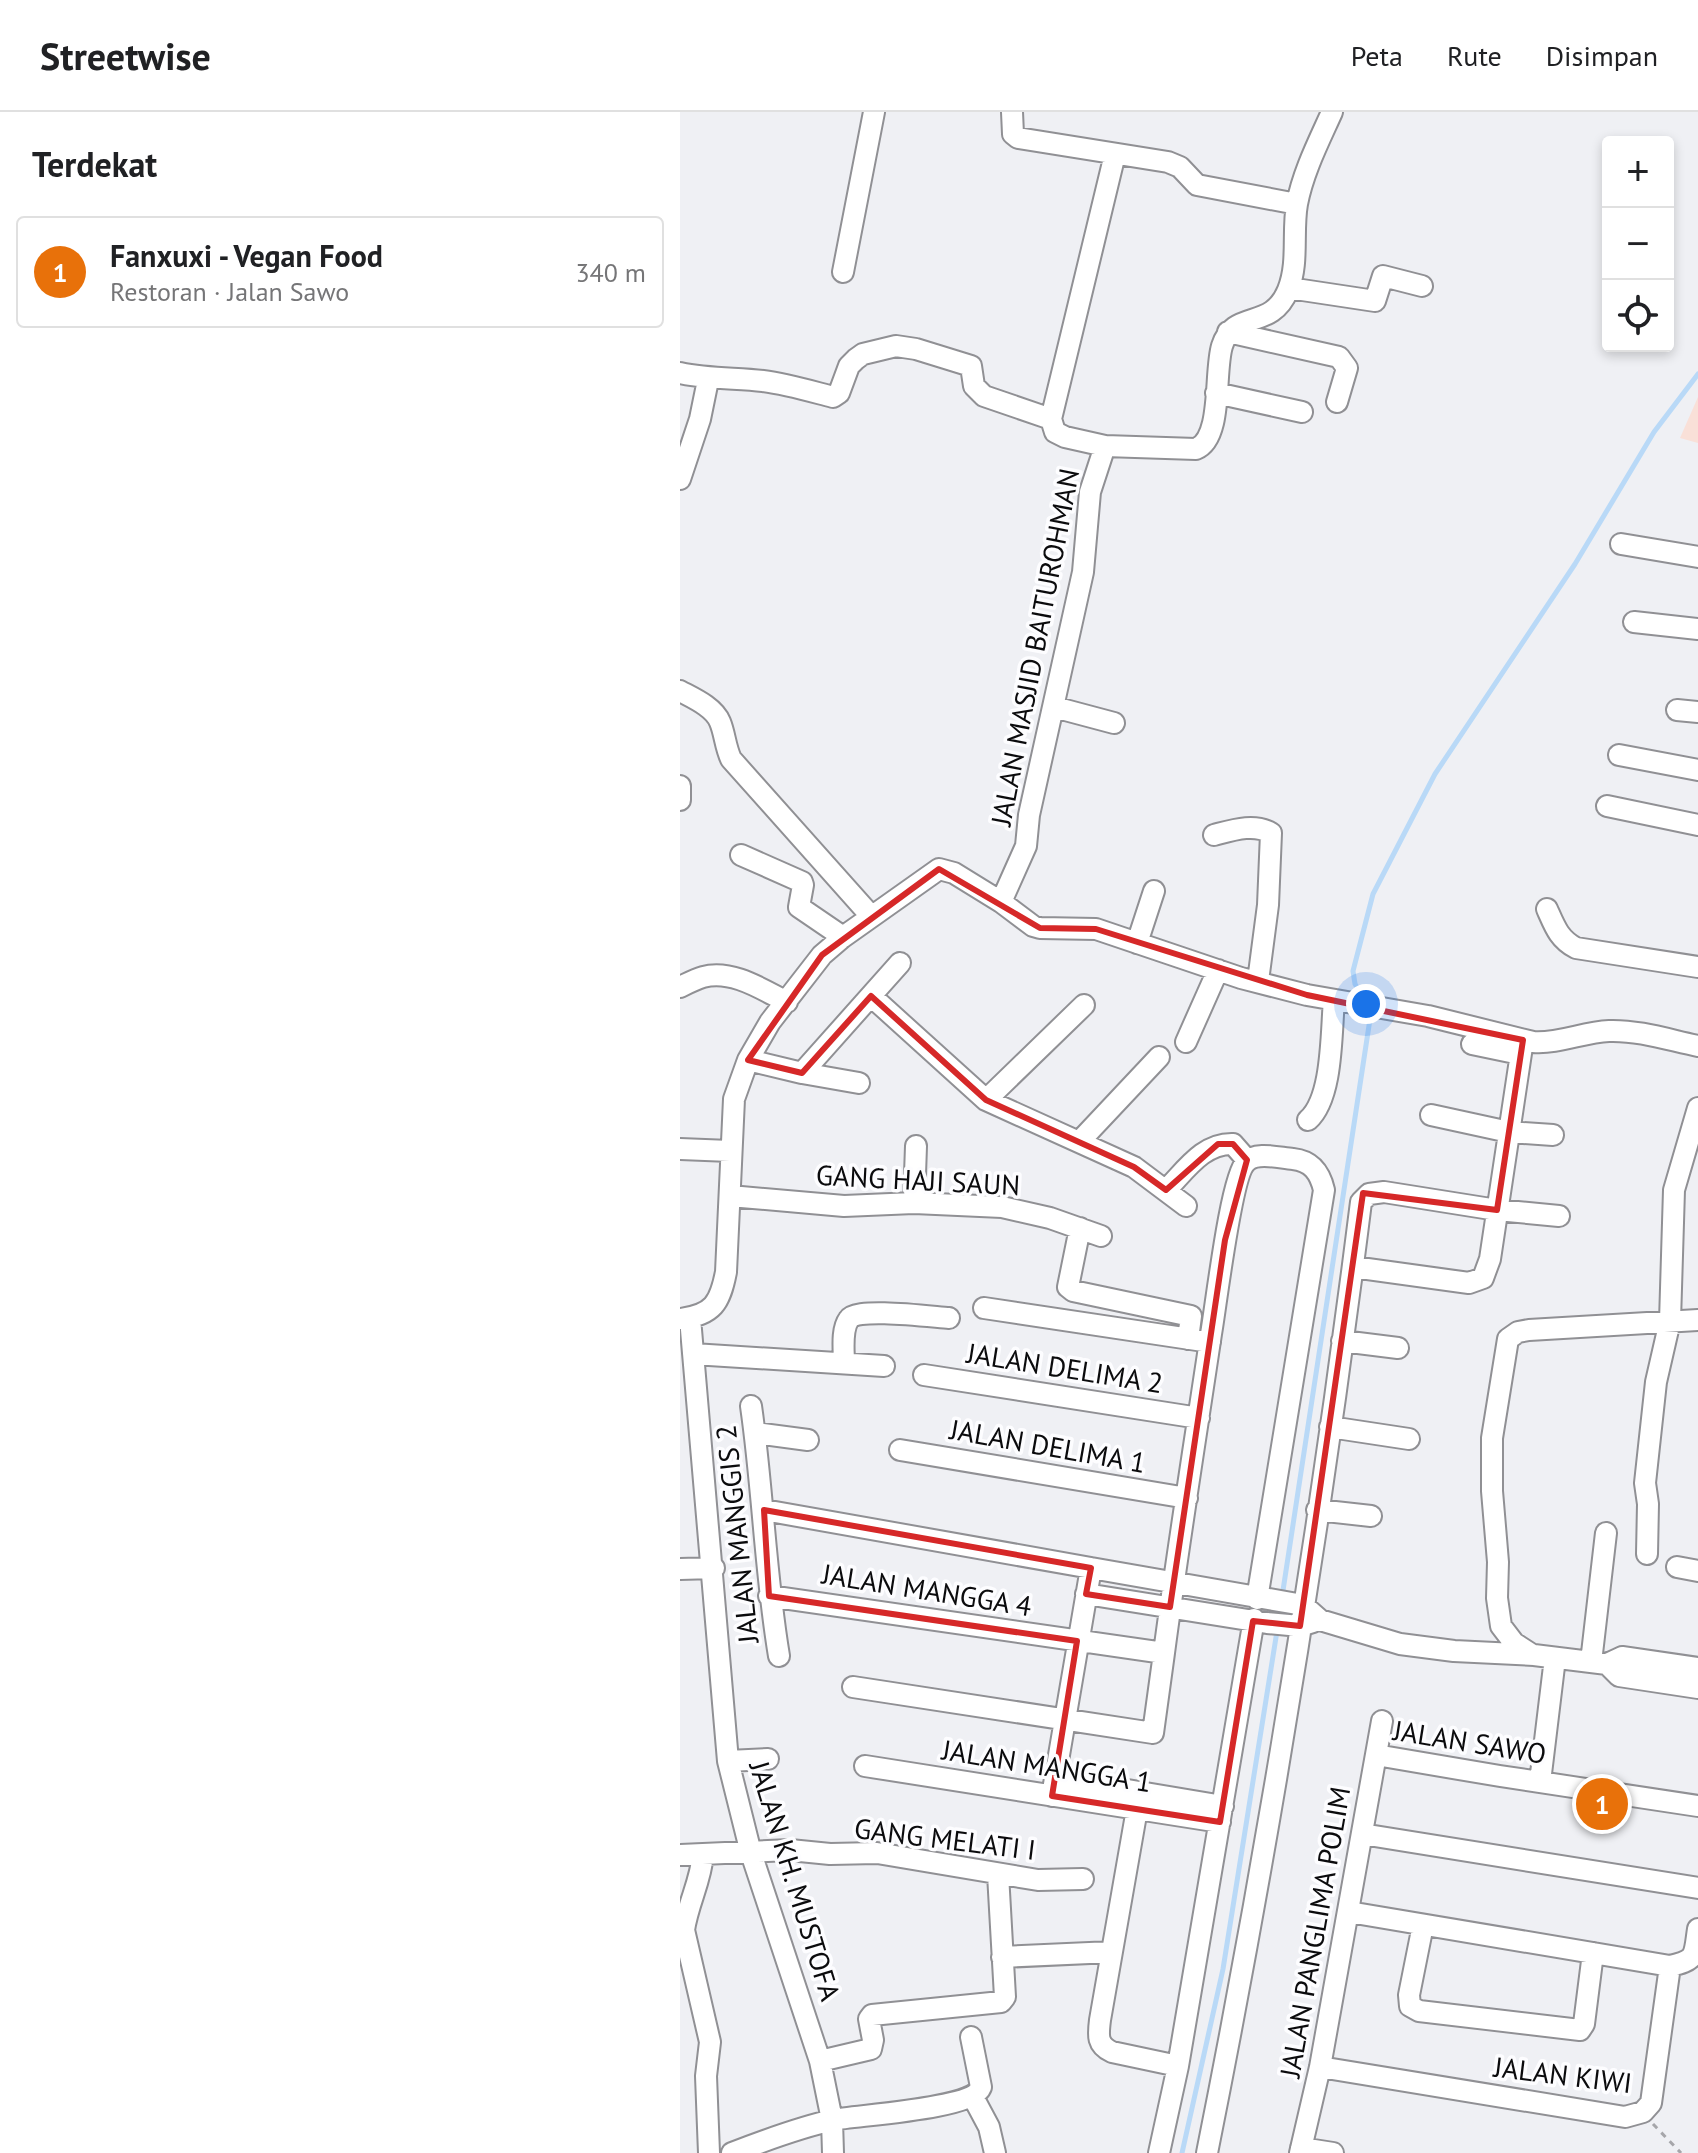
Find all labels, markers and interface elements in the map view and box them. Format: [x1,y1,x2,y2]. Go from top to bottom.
text: Streetwise [40,31,211,80]
text: Peta [1351,37,1403,74]
text: Rute [1447,37,1502,74]
text: Disimpan [1546,37,1658,74]
map controls [1602,136,1674,352]
button: + [1602,136,1674,208]
text: Terdekat [32,142,157,186]
button: − [1602,208,1674,280]
text: Fanxuxi - Vegan Food [110,236,383,275]
text: 1 [53,256,67,289]
text: 340 m [575,256,646,289]
text: Restoran · Jalan Sawo [110,275,349,308]
button: locate [1602,280,1674,352]
street label: JALAN MASJID BAITUROHMAN [982,465,1087,829]
your location [1346,984,1386,1024]
street label: GANG HAJI SAUN [815,1156,1021,1203]
street label: JALAN DELIMA 2 [963,1334,1166,1401]
street label: JALAN DELIMA 1 [946,1410,1149,1481]
street label: JALAN MANGGIS 2 [707,1423,766,1646]
street label: JALAN MANGGA 4 [819,1555,1034,1624]
street label: JALAN SAWO [1390,1711,1549,1772]
street label: JALAN MANGGA 1 [939,1731,1154,1800]
street label: JALAN KH. MUSTOFA [741,1756,850,2006]
pin: 1 [1576,1774,1628,1834]
street label: JALAN PANGLIMA POLIM [1271,1784,1358,2081]
street label: GANG MELATI I [852,1809,1038,1868]
street label: JALAN KIWI [1491,2048,1634,2101]

